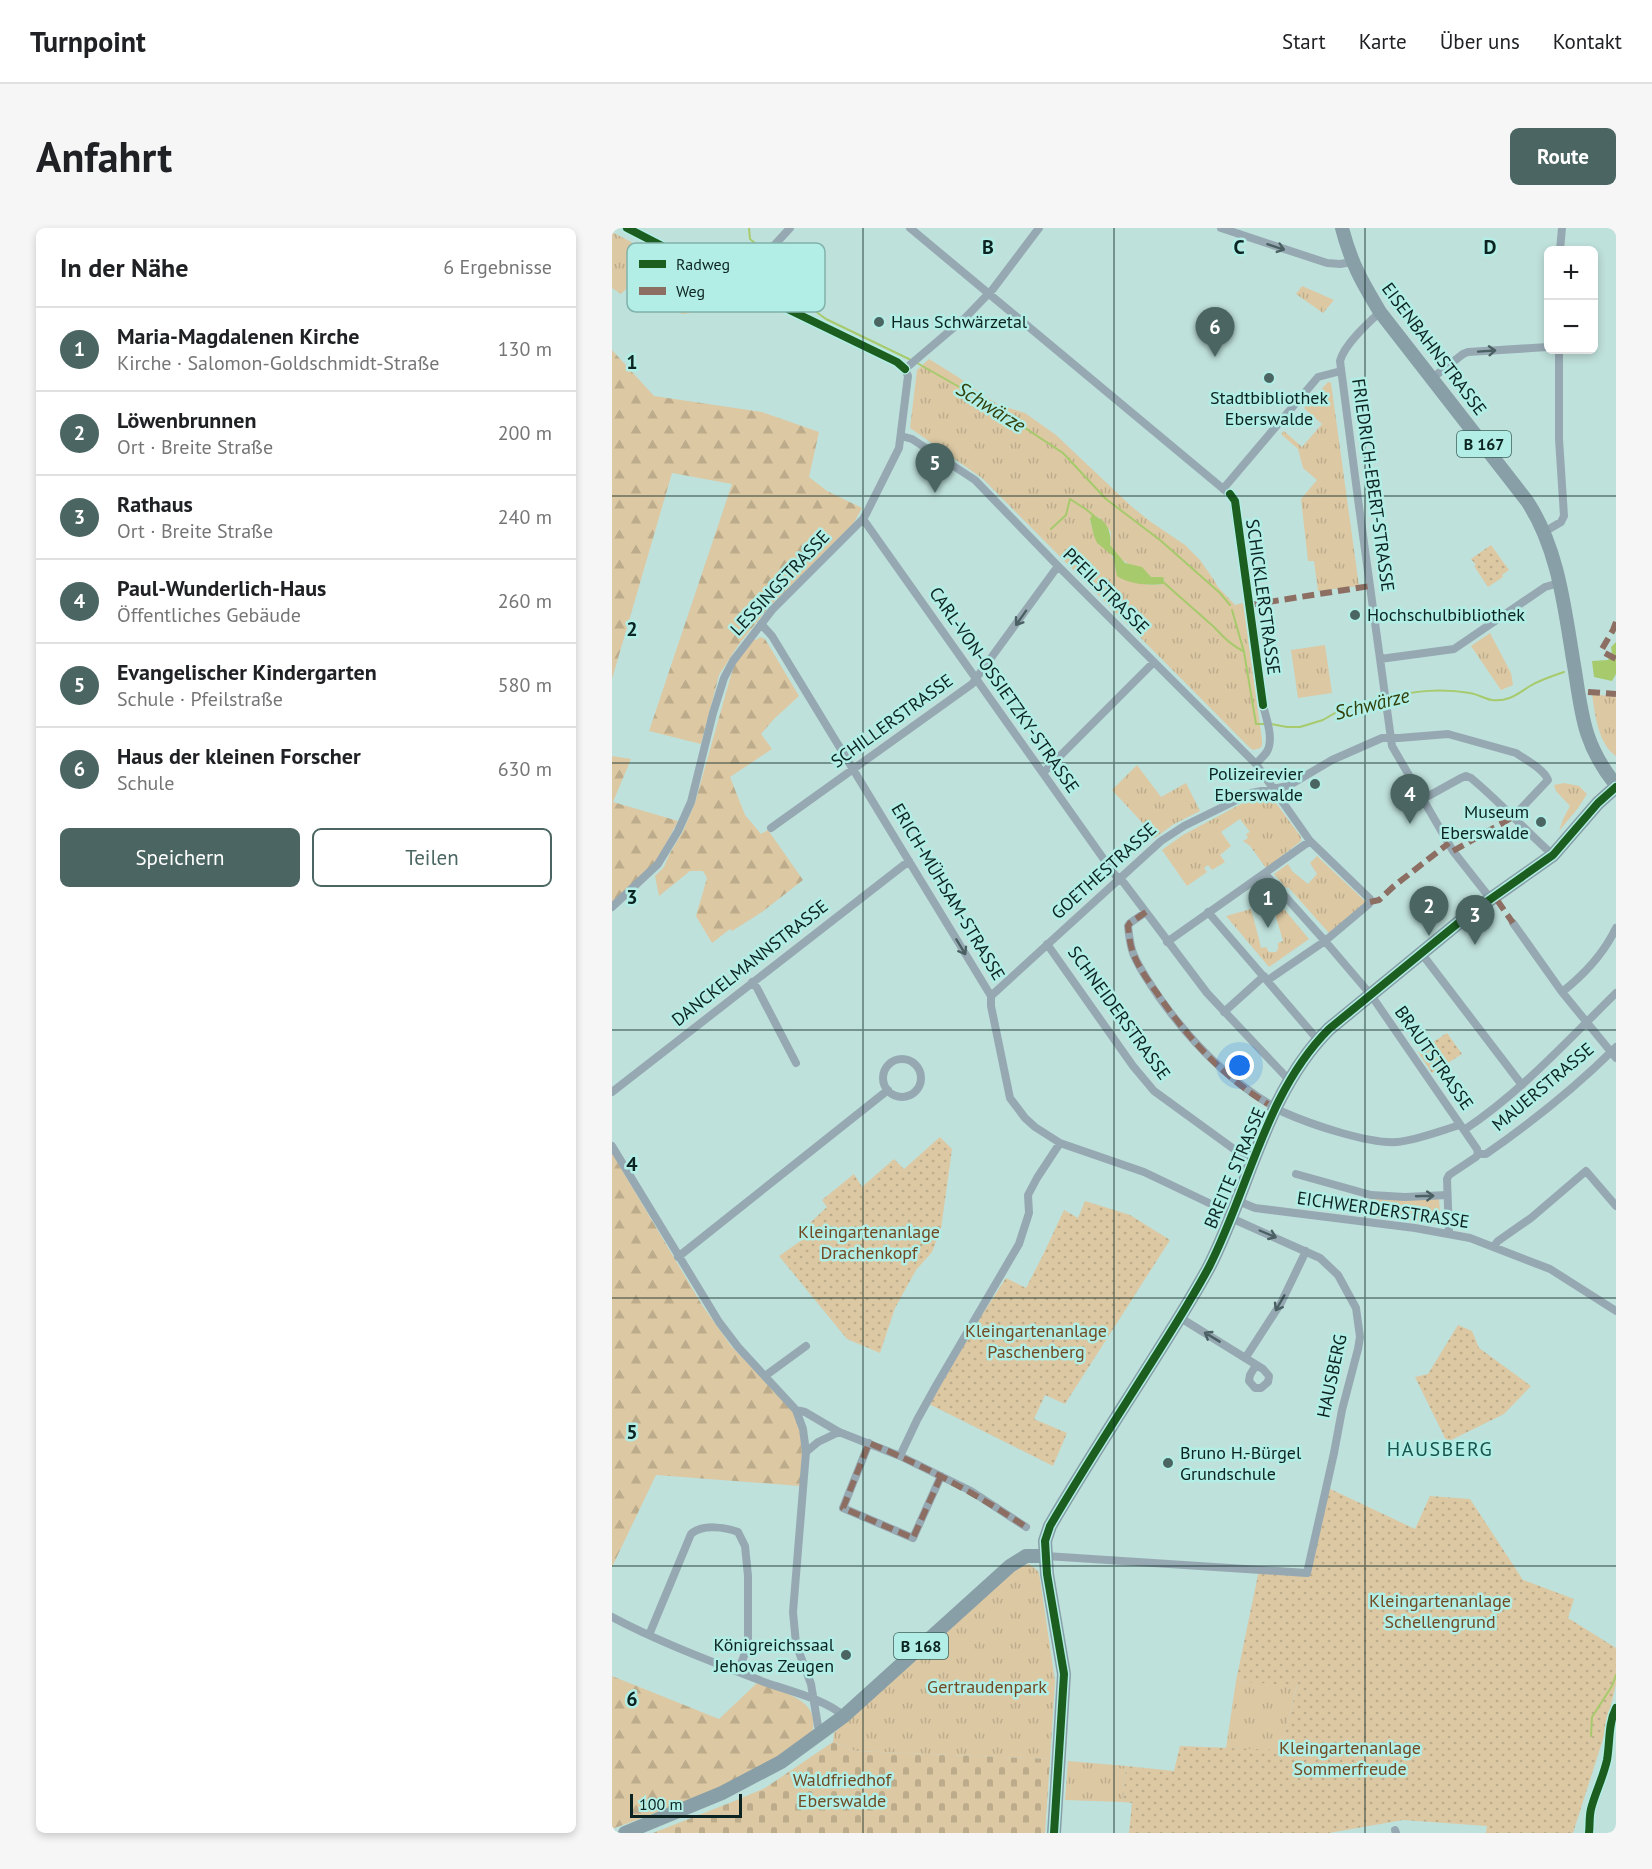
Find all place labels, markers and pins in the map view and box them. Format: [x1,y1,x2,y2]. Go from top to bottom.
pin: 6 [1196,308,1234,357]
place label: Haus Schwärzetal [891,310,1028,333]
marker: Haus Schwärzetal [872,315,886,329]
marker: Stadtbibliothek Eberswalde [1262,371,1276,385]
place label: Stadtbibliothek Eberswalde [1210,386,1328,430]
pin: 5 [916,444,954,493]
place label: Hochschulbibliothek [1367,603,1525,626]
marker: Hochschulbibliothek [1348,608,1362,622]
place label: Polizeirevier Eberswalde [1209,762,1303,806]
pin: 4 [1390,774,1430,824]
marker: Polizeirevier Eberswalde [1308,777,1322,791]
place label: Museum Eberswalde [1441,800,1529,844]
marker: Museum Eberswalde [1534,815,1548,829]
pin: 1 [1248,878,1288,928]
pin: 2 [1410,886,1448,936]
pin: 3 [1456,896,1494,945]
place label: Bruno H.-Bürgel Grundschule [1180,1441,1302,1485]
marker: Bruno H.-Bürgel Grundschule [1161,1456,1175,1470]
place label: Königreichssaal Jehovas Zeugen [713,1633,835,1677]
marker: Königreichssaal Jehovas Zeugen [839,1648,853,1662]

